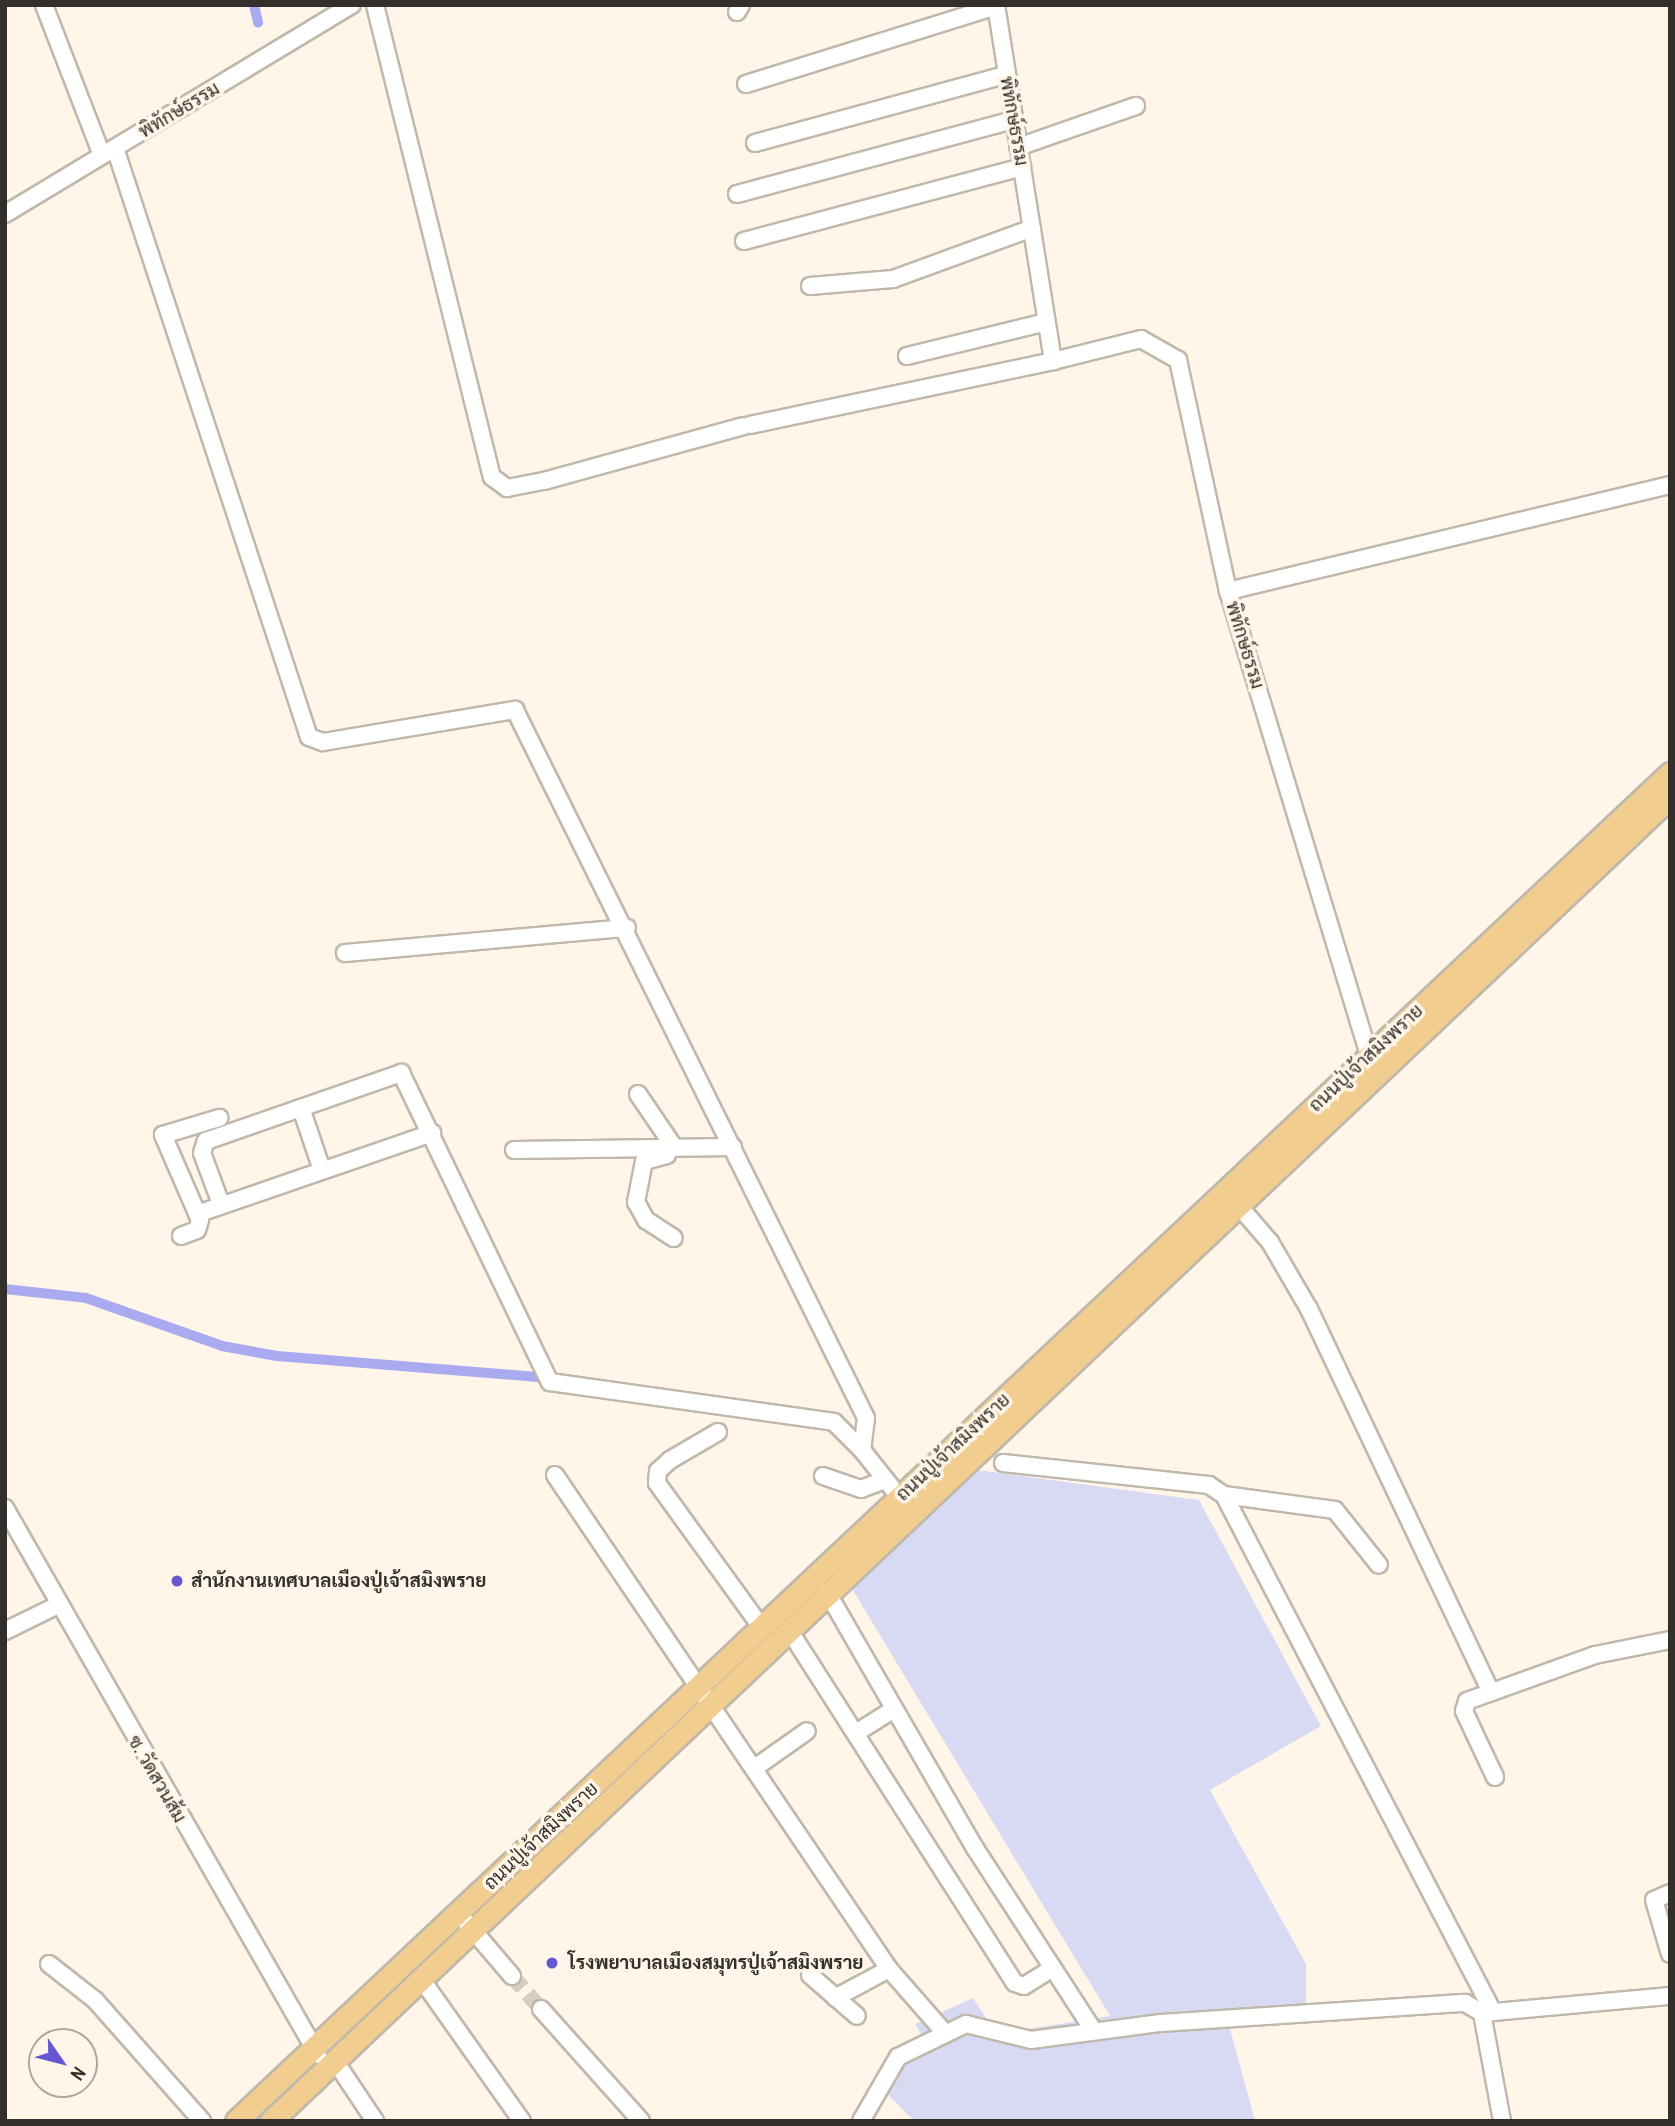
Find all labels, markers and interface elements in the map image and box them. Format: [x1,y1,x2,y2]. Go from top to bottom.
street label: พิทักษ์ธรรม [995,75,1033,167]
street label: พิทักษ์ธรรม [134,77,224,143]
street label: พิทักษ์ธรรม [1221,598,1269,692]
street label: ถนนปู่เจ้าสมิงพราย [1304,999,1428,1117]
street label: ถนนปู่เจ้าสมิงพราย [891,1388,1015,1506]
place label: สำนักงานเทศบาลเมืองปู่เจ้าสมิงพราย [191,1570,486,1592]
marker: สำนักงานเทศบาลเมืองปู่เจ้าสมิงพราย [169,1573,185,1589]
street label: ซ. วัดสวนส้ม [123,1731,191,1827]
street label: ถนนปู่เจ้าสมิงพราย [479,1777,603,1895]
place label: โรงพยาบาลเมืองสมุทรปู่เจ้าสมิงพราย [568,1952,864,1974]
marker: โรงพยาบาลเมืองสมุทรปู่เจ้าสมิงพราย [542,1953,562,1973]
north arrow [28,2028,98,2098]
text: N [65,2062,92,2086]

